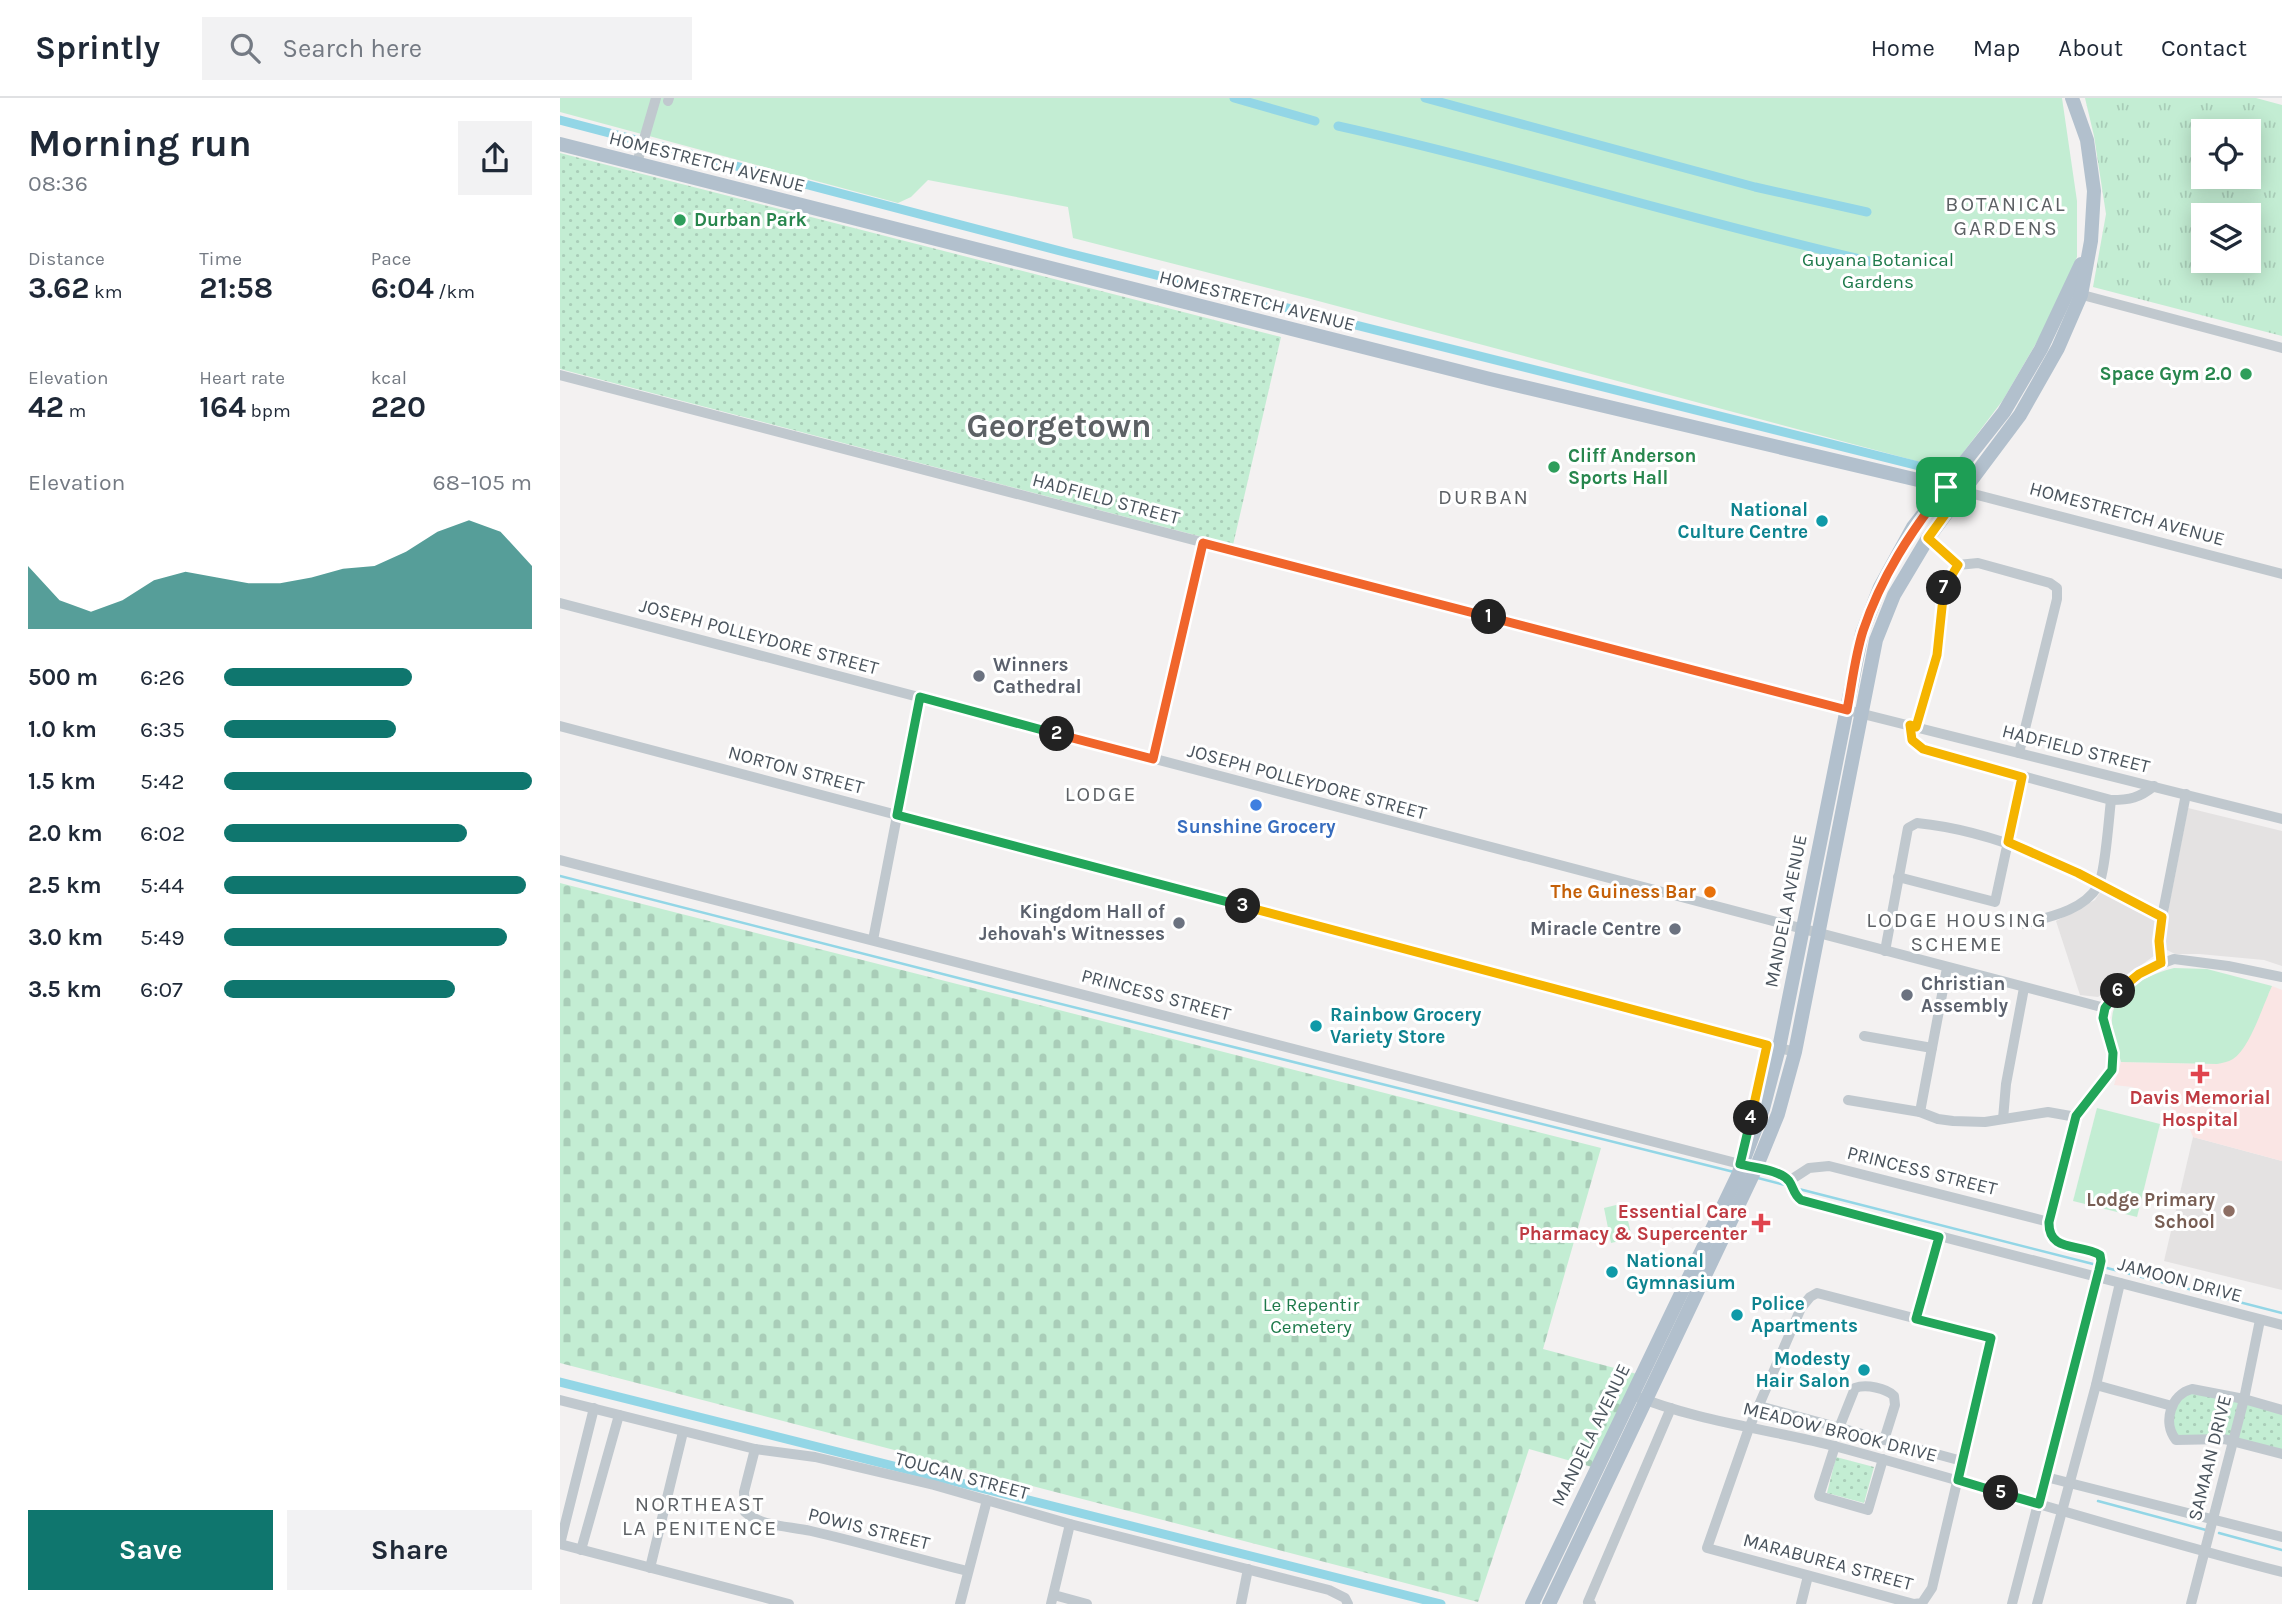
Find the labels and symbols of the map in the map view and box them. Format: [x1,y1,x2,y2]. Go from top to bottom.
street label: HOMESTRETCH AVENUE [607,127,807,197]
district label: BOTANICAL GARDENS [1945,192,2067,240]
place label: Durban Park [694,209,807,231]
marker: Durban Park [672,212,688,228]
park label: Guyana Botanical Gardens [1802,249,1954,293]
street label: HOMESTRETCH AVENUE [1157,266,1357,336]
place label: Space Gym 2.0 [2099,363,2232,385]
marker: Space Gym 2.0 [2238,366,2254,382]
district label: Georgetown [966,407,1152,445]
place label: Cliff Anderson Sports Hall [1568,445,1696,489]
pin [1916,457,1976,517]
marker: Cliff Anderson Sports Hall [1546,459,1562,475]
street label: HADFIELD STREET [1030,469,1183,529]
street label: HOMESTRETCH AVENUE [2027,477,2227,551]
district label: DURBAN [1438,485,1530,509]
place label: National Culture Centre [1678,499,1808,543]
marker: National Culture Centre [1814,513,1830,529]
pin: 7 [1926,570,1962,606]
street label: JOSEPH POLLEYDORE STREET [637,594,881,680]
pin: 1 [1472,600,1506,634]
place label: Winners Cathedral [993,654,1082,698]
marker: Winners Cathedral [971,668,987,684]
pin: 2 [1040,716,1074,752]
street label: HADFIELD STREET [2000,720,2153,778]
street label: JOSEPH POLLEYDORE STREET [1185,739,1429,825]
street label: NORTON STREET [726,741,867,799]
district label: LODGE [1065,782,1137,806]
marker: Sunshine Grocery [1248,797,1264,813]
place label: Sunshine Grocery [1177,816,1336,838]
street label: MANDELA AVENUE [1760,833,1812,989]
place label: The Guiness Bar [1551,881,1697,903]
marker: The Guiness Bar [1702,884,1718,900]
pin: 3 [1226,888,1260,924]
place label: Kingdom Hall of Jehovah's Witnesses [979,901,1166,945]
district label: LODGE HOUSING SCHEME [1866,908,2048,956]
marker: Kingdom Hall of Jehovah's Witnesses [1171,915,1187,931]
place label: Miracle Centre [1530,918,1661,940]
marker: Miracle Centre [1667,921,1683,937]
street label: PRINCESS STREET [1079,964,1234,1026]
place label: Christian Assembly [1921,973,2008,1017]
pin: 6 [2100,974,2136,1008]
marker: Christian Assembly [1899,987,1915,1003]
place label: Rainbow Grocery Variety Store [1330,1004,1482,1048]
marker: Rainbow Grocery Variety Store [1308,1018,1324,1034]
marker: Davis Memorial Hospital [2190,1064,2210,1084]
place label: Davis Memorial Hospital [2129,1087,2271,1131]
pin: 4 [1734,1100,1768,1136]
street label: PRINCESS STREET [1845,1142,2000,1200]
place label: Lodge Primary School [2086,1189,2215,1233]
place label: Essential Care Pharmacy & Supercenter [1519,1201,1748,1245]
marker: Lodge Primary School [2221,1203,2237,1219]
marker: Essential Care Pharmacy & Supercenter [1753,1215,1769,1231]
place label: National Gymnasium [1626,1250,1736,1294]
street label: JAMOON DRIVE [2116,1253,2244,1307]
marker: National Gymnasium [1604,1264,1620,1280]
place label: Police Apartments [1751,1293,1858,1337]
park label: Le Repentir Cemetery [1263,1294,1359,1338]
marker: Police Apartments [1729,1307,1745,1323]
place label: Modesty Hair Salon [1755,1348,1850,1392]
street label: MANDELA AVENUE [1547,1360,1635,1510]
marker: Modesty Hair Salon [1856,1362,1872,1378]
street label: SAMAAN DRIVE [2184,1393,2236,1523]
street label: MEADOW BROOK DRIVE [1741,1397,1939,1467]
street label: TOUCAN STREET [893,1448,1032,1505]
pin: 5 [1984,1476,2018,1510]
district label: NORTHEAST LA PENITENCE [622,1492,778,1540]
street label: POWIS STREET [806,1503,933,1555]
street label: MARABUREA STREET [1741,1529,1916,1595]

